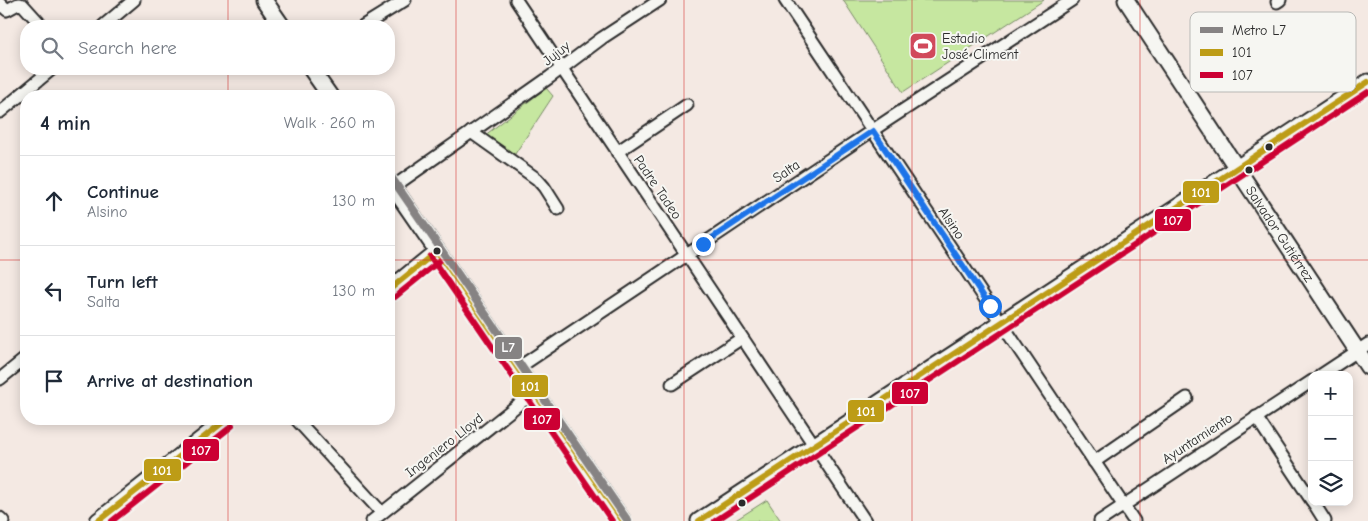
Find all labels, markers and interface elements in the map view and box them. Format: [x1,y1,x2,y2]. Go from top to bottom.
legend [1190,12,1356,92]
search box [20,20,395,75]
text: Metro L7 [1232,22,1286,39]
place label: Estadio José Climent [942,30,1019,63]
sports icon: Estadio José Climent [908,31,938,61]
icon: search [38,34,66,62]
text: Search here [78,37,177,59]
street label: Jujuy [539,37,574,69]
text: 101 [1232,44,1252,61]
text: 107 [1232,67,1253,84]
text: 4 min [40,111,91,135]
text: Walk · 260 m [284,114,375,132]
unlabelled marker [1264,142,1274,152]
street label: Padre Tadeo [630,152,685,223]
street label: Salta [770,156,803,187]
unlabelled marker [1244,165,1254,175]
line badge: 101 [1182,180,1220,204]
text: Continue [87,181,159,203]
street label: Salvador Gutiérrez [1242,183,1317,285]
text: 101 [1191,184,1211,201]
icon: ahead [40,187,68,215]
text: 130 m [332,192,375,210]
text: Alsino [87,203,127,221]
street label: Alsino [935,204,969,243]
line badge: 107 [1154,208,1192,232]
text: 107 [1163,212,1184,229]
route end [692,233,715,256]
unlabelled marker [432,246,442,256]
text: Turn left [87,271,158,293]
icon: left [40,277,68,305]
text: 130 m [332,282,375,300]
text: Salta [87,293,120,311]
route start [979,295,1002,318]
line badge: L7 [494,336,523,360]
text: L7 [501,339,515,356]
icon: arrive [40,367,68,395]
text: Arrive at destination [87,370,253,392]
map controls [1308,371,1353,506]
button: + [1308,371,1353,416]
line badge: 101 [511,374,549,398]
text: 101 [520,378,540,395]
line badge: 107 [891,381,929,405]
text: 107 [900,385,921,402]
line badge: 101 [847,399,885,423]
text: 101 [856,403,876,420]
line badge: 107 [523,407,561,431]
street label: Ayuntamiento [1159,409,1236,468]
street label: Ingeniero Lloyd [402,410,487,481]
text: 107 [532,411,553,428]
button: − [1308,416,1353,461]
line badge: 107 [182,438,220,462]
text: 107 [191,442,212,459]
line badge: 101 [143,458,182,482]
button: layers [1308,461,1353,506]
text: 101 [152,462,172,479]
unlabelled marker [737,498,747,508]

